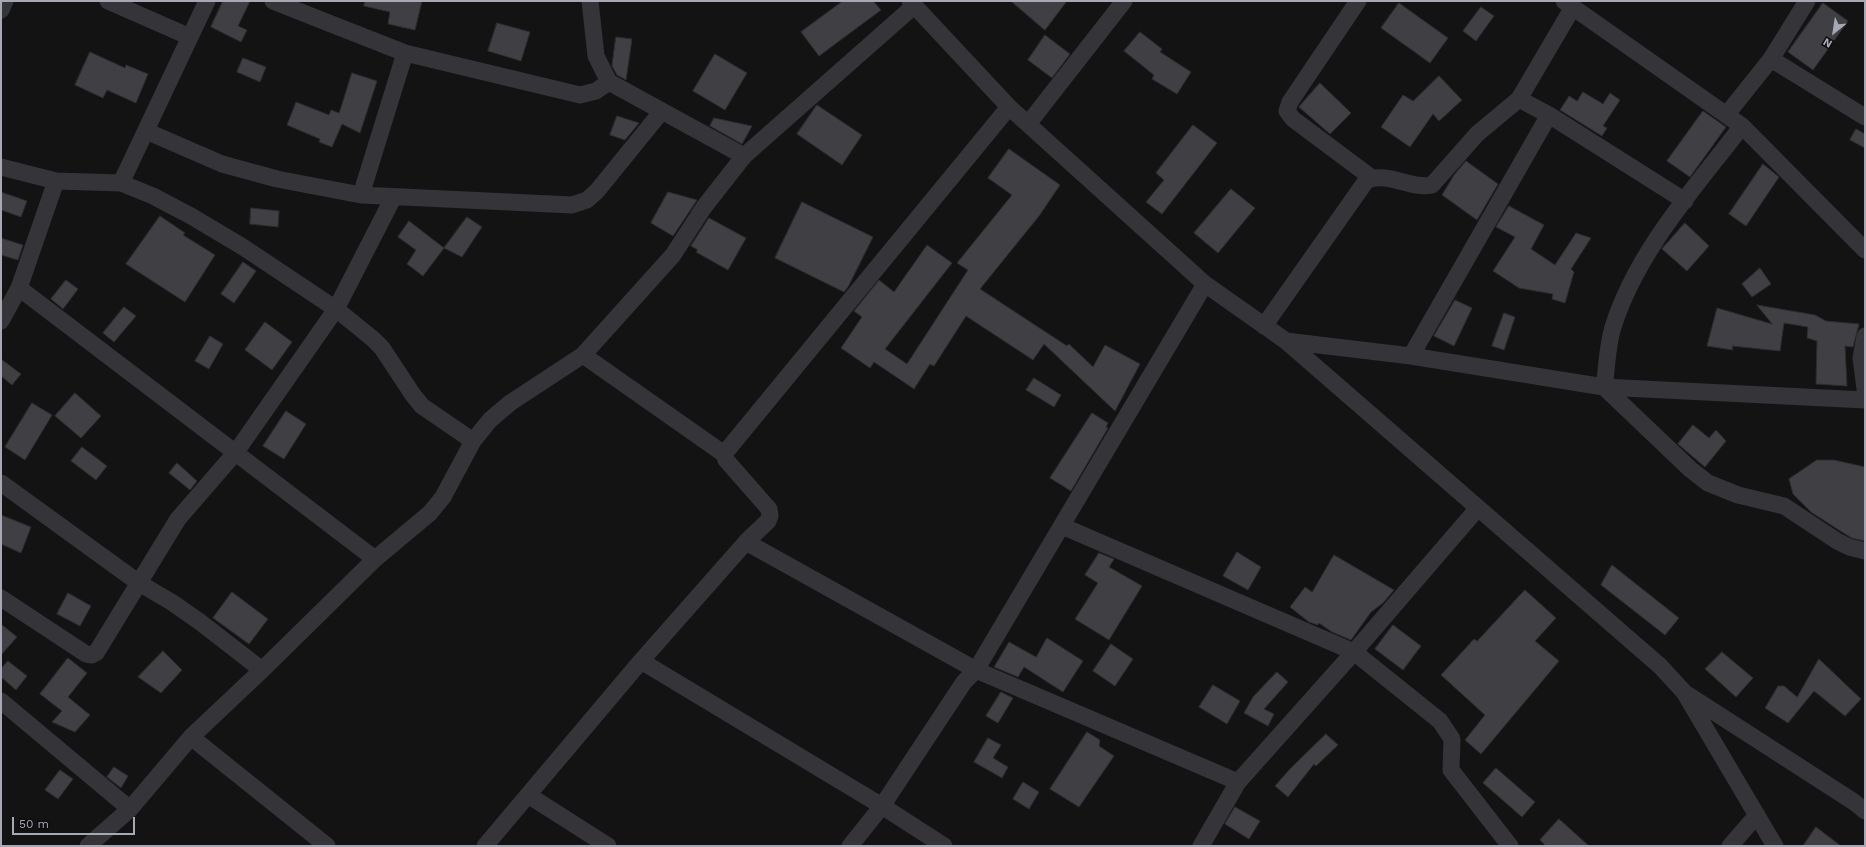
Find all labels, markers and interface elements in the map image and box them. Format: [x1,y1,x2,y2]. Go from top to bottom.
north arrow [1814,12,1854,52]
text: N [1821,35,1835,50]
scale bar [14,809,137,835]
text: 50 m [19,817,49,831]

